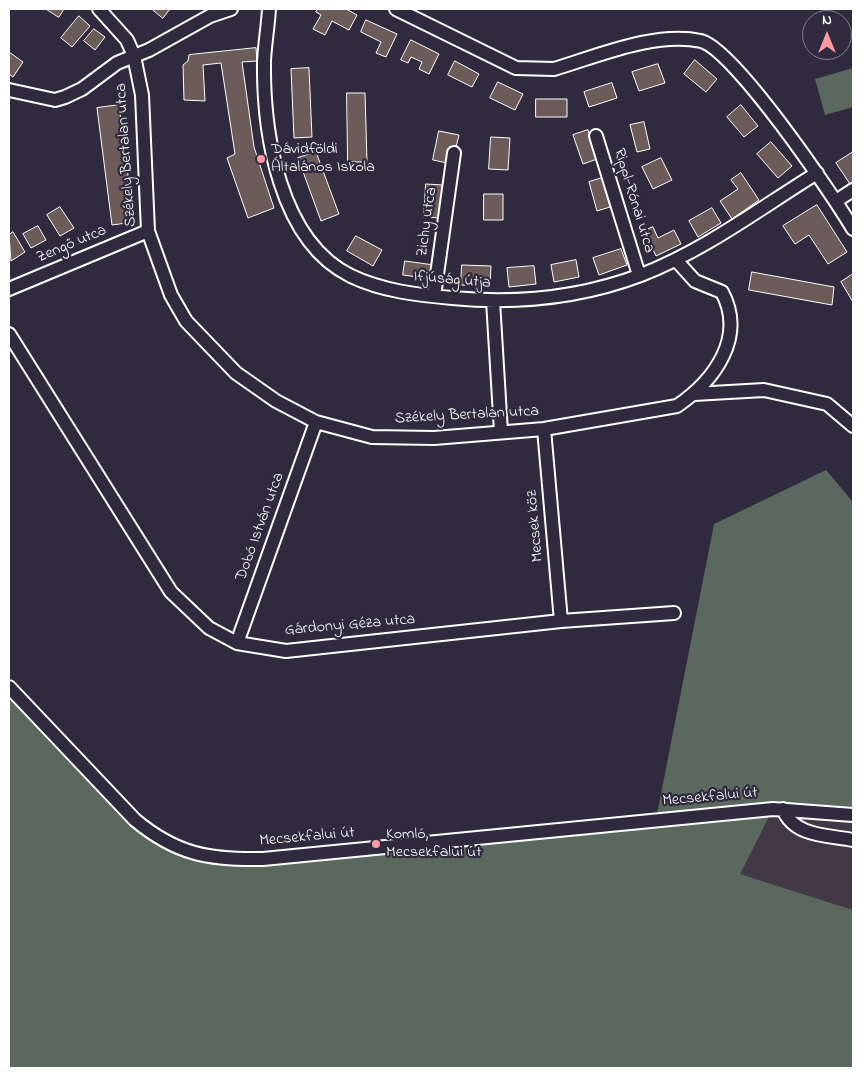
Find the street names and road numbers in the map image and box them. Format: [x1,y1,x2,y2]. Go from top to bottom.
street label: Székely Bertalan utca [112,82,142,228]
street label: Rippl-Rónai utca [608,146,658,256]
street label: Zichy utca [414,186,442,258]
street label: Zengő utca [34,222,110,268]
street label: Ifjúság útja [413,268,491,294]
street label: Székely Bertalan utca [394,403,540,429]
street label: Dobó István utca [232,470,290,584]
street label: Mecsek köz [523,489,549,563]
street label: Gárdonyi Géza utca [284,611,416,641]
street label: Mecsekfalui út [662,784,758,812]
street label: Mecsekfalui út [259,824,355,852]

